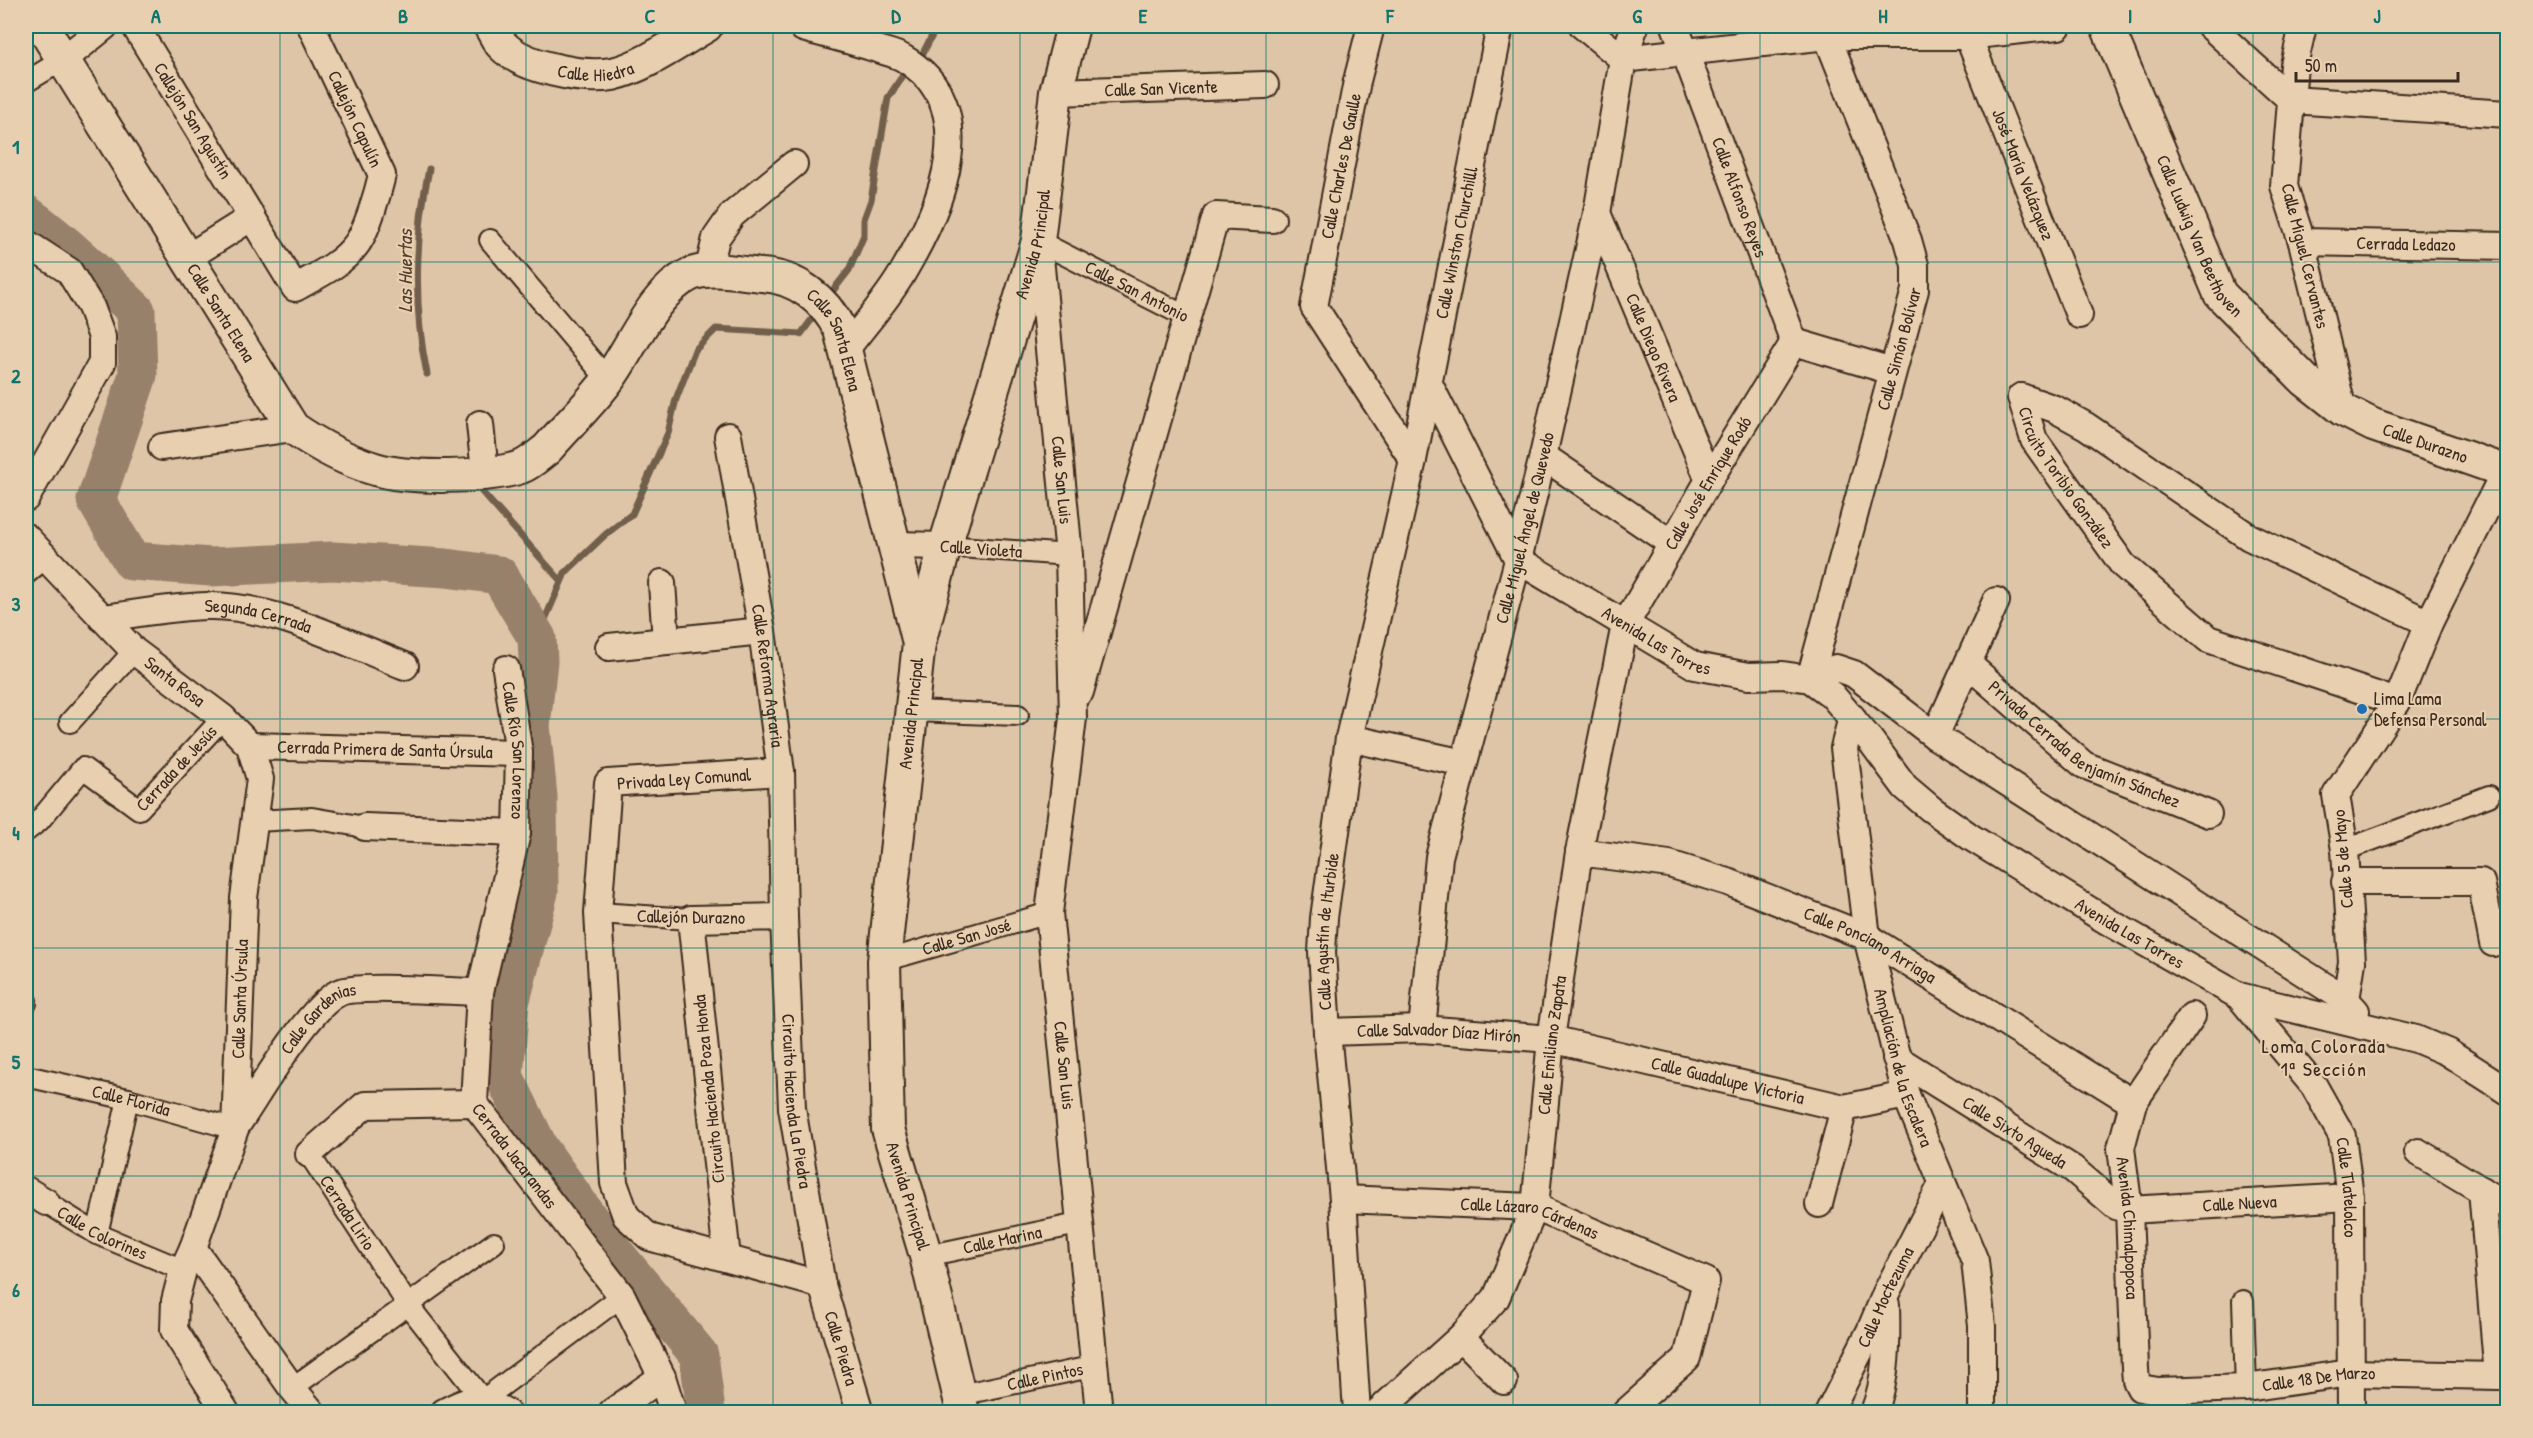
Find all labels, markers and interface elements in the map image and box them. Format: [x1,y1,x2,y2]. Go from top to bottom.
text: A [151,2,161,29]
text: B [398,2,408,29]
text: C [645,2,656,29]
text: D [891,2,901,29]
text: E [1139,2,1148,29]
text: F [1385,2,1395,29]
text: G [1632,2,1642,29]
text: H [1878,2,1888,29]
text: I [2128,2,2132,29]
text: J [2373,2,2381,29]
scale bar [2296,45,2458,83]
text: 50 m [2305,53,2337,78]
street label: Calle Hiedra [555,55,637,87]
street label: Callejón San Agustín [148,57,239,184]
street label: Callejón Capulín [322,66,389,171]
street label: Calle San Vicente [1104,74,1218,102]
street label: Calle Charles De Gaulle [1314,91,1367,241]
street label: José María Velázquez [1986,105,2061,244]
text: 1 [12,133,20,160]
street label: Calle Alfonso Reyes [1706,133,1774,261]
street label: Calle Ludwig Van Beethoven [2151,151,2249,322]
street label: Calle Winston Churchilll [1429,164,1484,321]
street label: Calle Miguel Cervantes [2275,181,2336,331]
street label: Avenida Principal [1008,188,1056,302]
water label: Las Huertas [391,227,418,313]
street label: Cerrada Ledazo [2356,230,2456,257]
street label: Calle San Antonio [1081,254,1193,328]
street label: Calle Santa Elena [181,258,262,367]
street label: Calle Santa Elena [802,282,868,394]
street label: Calle Simón Bolívar [1870,284,1927,413]
street label: Calle Diego Rivera [1620,289,1688,406]
text: 2 [11,362,21,389]
street label: Circuito Toribio González [2013,403,2120,553]
street label: Calle José Enrique Rodó [1658,411,1757,555]
street label: Calle Durazno [2379,416,2471,469]
street label: Calle Miguel Ángel de Quevedo [1489,430,1560,626]
street label: Calle San Luis [1045,435,1079,525]
street label: Calle Violeta [939,533,1023,564]
text: 3 [12,590,21,617]
street label: Segunda Cerrada [204,593,315,639]
street label: Avenida Las Torres [1597,600,1713,681]
street label: Calle Reforma Agraria [746,602,791,749]
street label: Santa Rosa [139,650,211,712]
street label: Avenida Principal [892,656,929,770]
street label: Privada Cerrada Benjamín Sánchez [1983,674,2184,814]
street label: Calle Río San Lorenzo [496,680,532,820]
place label: Lima Lama Defensa Personal [2374,686,2487,732]
marker: Lima Lama Defensa Personal [2355,702,2369,716]
street label: Cerrada de Jesús [130,719,223,817]
street label: Cerrada Primera de Santa Úrsula [277,734,493,764]
street label: Privada Ley Comunal [616,761,752,796]
street label: Calle 5 de Mayo [2326,809,2359,909]
text: 4 [12,819,20,846]
street label: Calle Agustín de Iturbide [1309,851,1345,1011]
street label: Avenida Las Torres [2071,891,2189,974]
street label: Calle Ponciano Arriaga [1800,900,1941,989]
street label: Callejón Durazno [637,903,745,930]
street label: Calle San José [919,912,1014,961]
street label: Calle Santa Úrsula [225,939,254,1059]
street label: Calle Emiliano Zapata [1531,974,1572,1116]
street label: Calle Gardenias [274,976,357,1059]
street label: Ampliación de la Escalera [1868,986,1939,1150]
street label: Circuito Hacienda Poza Honda [686,994,731,1185]
street label: Circuito Hacienda La Piedra [776,1013,818,1190]
street label: Calle Salvador Díaz Mirón [1356,1016,1522,1049]
street label: Calle San Luis [1048,1020,1082,1111]
district label: Loma Colorada 1ª Sección [2262,1032,2386,1082]
text: 5 [12,1048,21,1075]
street label: Calle Guadalupe Victoria [1649,1050,1807,1110]
street label: Calle Florida [90,1078,173,1122]
street label: Calle Sixto Agueda [1958,1090,2072,1174]
street label: Cerrada Jacarandas [466,1097,564,1214]
street label: Calle Tlatelolco [2330,1135,2363,1237]
street label: Avenida Principal [880,1139,937,1253]
street label: Avenida Chimalpopoca [2110,1155,2145,1300]
street label: Cerrada Lirio [314,1170,382,1255]
street label: Calle Nueva [2202,1188,2277,1218]
street label: Calle Lázaro Cárdenas [1460,1191,1603,1245]
street label: Calle Colorines [52,1199,151,1266]
street label: Calle Marina [961,1219,1044,1260]
street label: Calle Moctezuma [1851,1242,1920,1352]
text: 6 [12,1276,20,1303]
street label: Calle Piedra [818,1308,864,1389]
street label: Calle Pintos [1005,1356,1085,1397]
street label: Calle 18 De Marzo [2260,1360,2376,1398]

